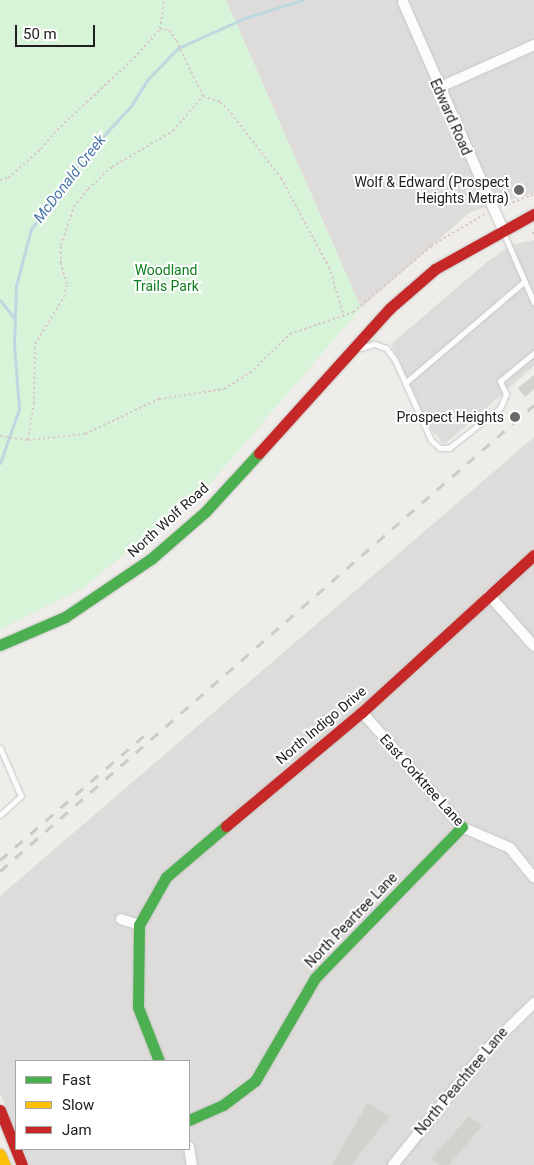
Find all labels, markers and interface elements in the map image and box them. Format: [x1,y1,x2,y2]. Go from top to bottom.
scale bar [18,15,98,47]
text: 50 m [23,25,57,43]
street label: Edward Road [427,76,475,158]
water label: McDonald Creek [30,131,110,227]
place label: Wolf & Edward (Prospect Heights Metra) [354,174,509,206]
marker: Wolf & Edward (Prospect Heights Metra) [513,184,525,196]
park label: Woodland Trails Park [133,262,199,294]
place label: Prospect Heights [396,409,504,425]
marker: Prospect Heights [508,410,522,424]
street label: North Wolf Road [124,479,212,561]
street label: North Indigo Drive [273,682,369,768]
street label: East Corktree Lane [376,731,468,829]
street label: North Peartree Lane [301,869,401,971]
street label: North Peachtree Lane [411,1024,511,1138]
legend [15,1060,190,1150]
text: Fast [62,1071,91,1089]
text: Slow [62,1096,94,1114]
text: Jam [62,1121,92,1139]

